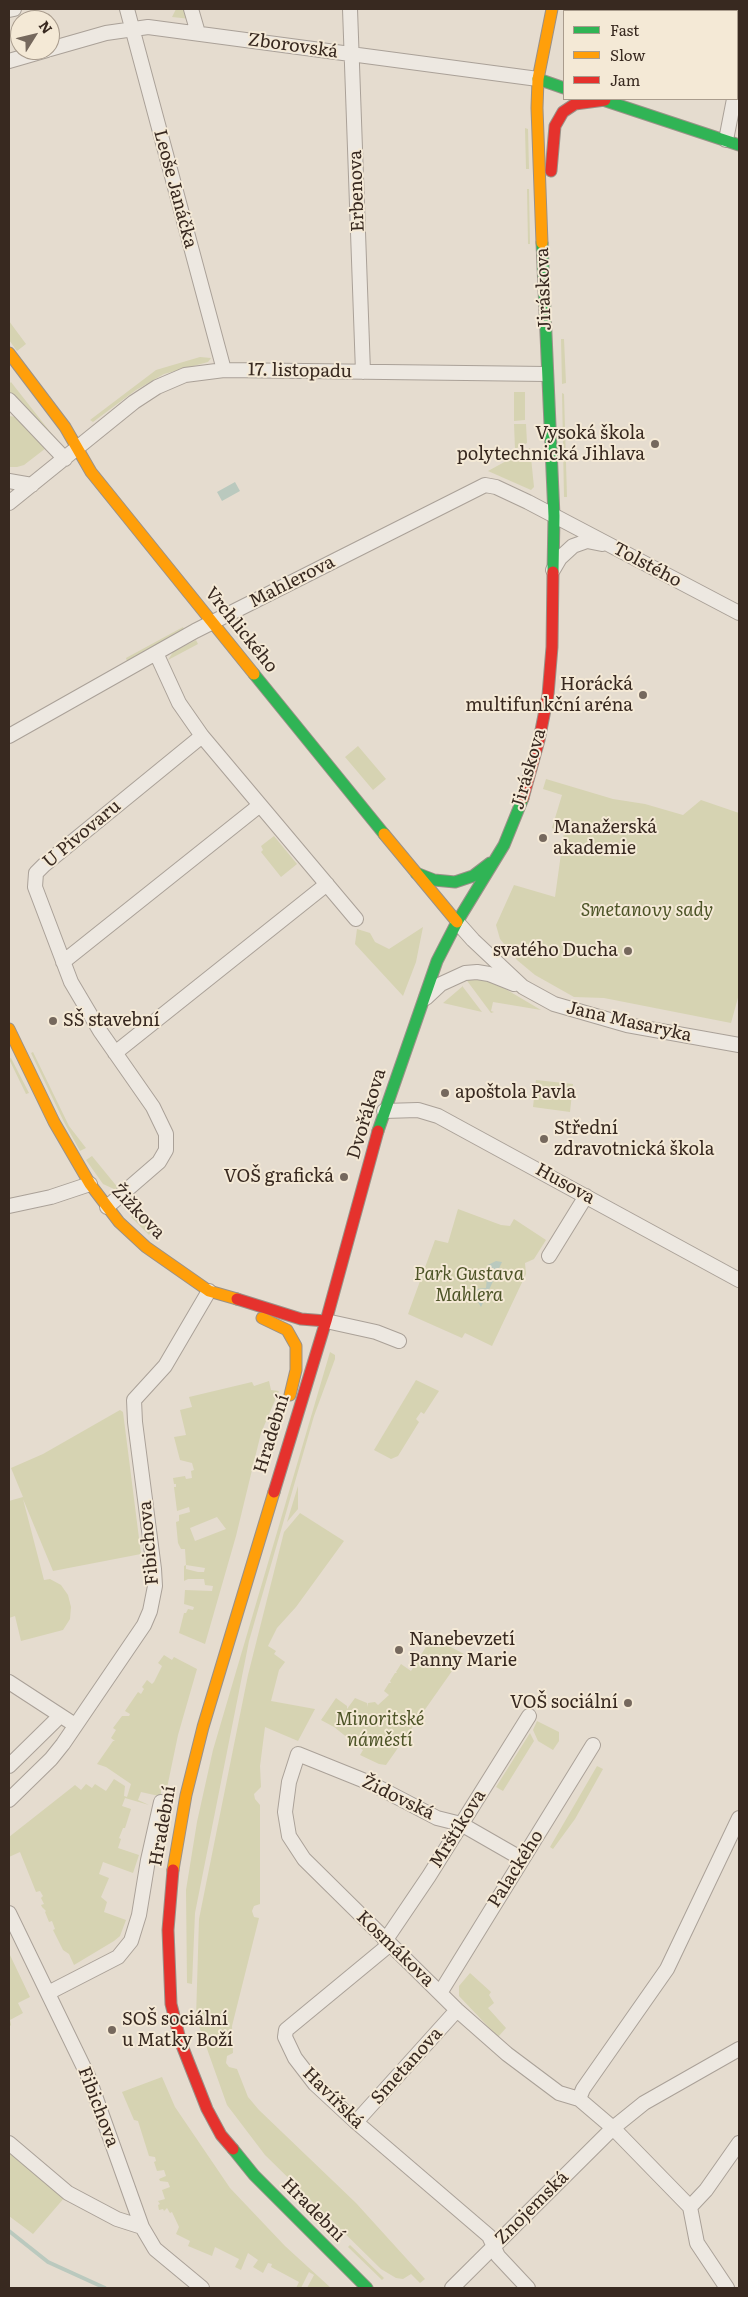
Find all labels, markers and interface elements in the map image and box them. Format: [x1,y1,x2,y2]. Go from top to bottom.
north arrow [10,10,60,60]
legend [563,10,738,100]
text: N [35,16,58,37]
text: Fast [610,18,639,41]
street label: Zborovská [247,29,339,63]
text: Slow [610,43,645,66]
text: Jam [610,68,640,91]
street label: Leoše Janáčka [149,127,201,251]
street label: Erbenova [345,150,369,232]
street label: Jiráskova [532,247,556,331]
street label: 17. listopadu [248,359,352,383]
place label: Vysoká škola polytechnická Jihlava [457,423,645,466]
marker: Vysoká škola polytechnická Jihlava [649,438,661,450]
street label: Tolstého [609,538,685,592]
street label: Mahlerova [246,551,338,613]
street label: Vrchlického [200,583,282,677]
place label: Horácká multifunkční aréna [465,674,633,716]
marker: Horácká multifunkční aréna [637,689,649,701]
street label: Jiráskova [507,726,551,812]
street label: U Pivovaru [39,795,125,873]
place label: Manažerská akademie [553,817,657,860]
marker: Manažerská akademie [537,832,549,844]
park label: Smetanovy sady [581,900,713,922]
place label: svatého Ducha [493,940,618,962]
marker: svatého Ducha [622,945,634,957]
street label: Jana Masaryka [564,997,694,1047]
place label: SŠ stavební [63,1010,160,1032]
marker: SŠ stavební [47,1015,59,1027]
street label: Dvořákova [343,1066,391,1162]
place label: apoštola Pavla [455,1082,576,1104]
marker: apoštola Pavla [439,1087,451,1099]
place label: Střední zdravotnická škola [554,1118,715,1160]
marker: Střední zdravotnická škola [538,1133,550,1145]
street label: Husova [531,1159,599,1209]
place label: VOŠ grafická [224,1166,334,1188]
marker: VOŠ grafická [338,1171,350,1183]
street label: Žižkova [107,1180,169,1244]
park label: Park Gustava Mahlera [414,1264,524,1306]
street label: Hradební [250,1392,294,1476]
street label: Fibichova [135,1500,163,1586]
place label: Nanebevzetí Panny Marie [409,1629,517,1672]
marker: Nanebevzetí Panny Marie [393,1644,405,1656]
place label: VOŠ sociální [510,1692,618,1714]
marker: VOŠ sociální [622,1697,634,1709]
park label: Minoritské náměstí [336,1709,424,1752]
street label: Židovská [358,1771,438,1825]
street label: Hradební [145,1784,181,1868]
street label: Mrštíkova [425,1786,491,1872]
street label: Palackého [484,1826,548,1912]
street label: Kosmákova [352,1907,438,1991]
place label: SOŠ sociální u Matky Boží [122,2009,233,2052]
street label: Smetanova [367,2023,447,2109]
marker: SOŠ sociální u Matky Boží [106,2024,118,2036]
street label: Havířská [298,2063,368,2133]
street label: Fibichova [73,2064,123,2150]
street label: Znojemská [491,2167,573,2249]
street label: Hradební [277,2174,349,2246]

